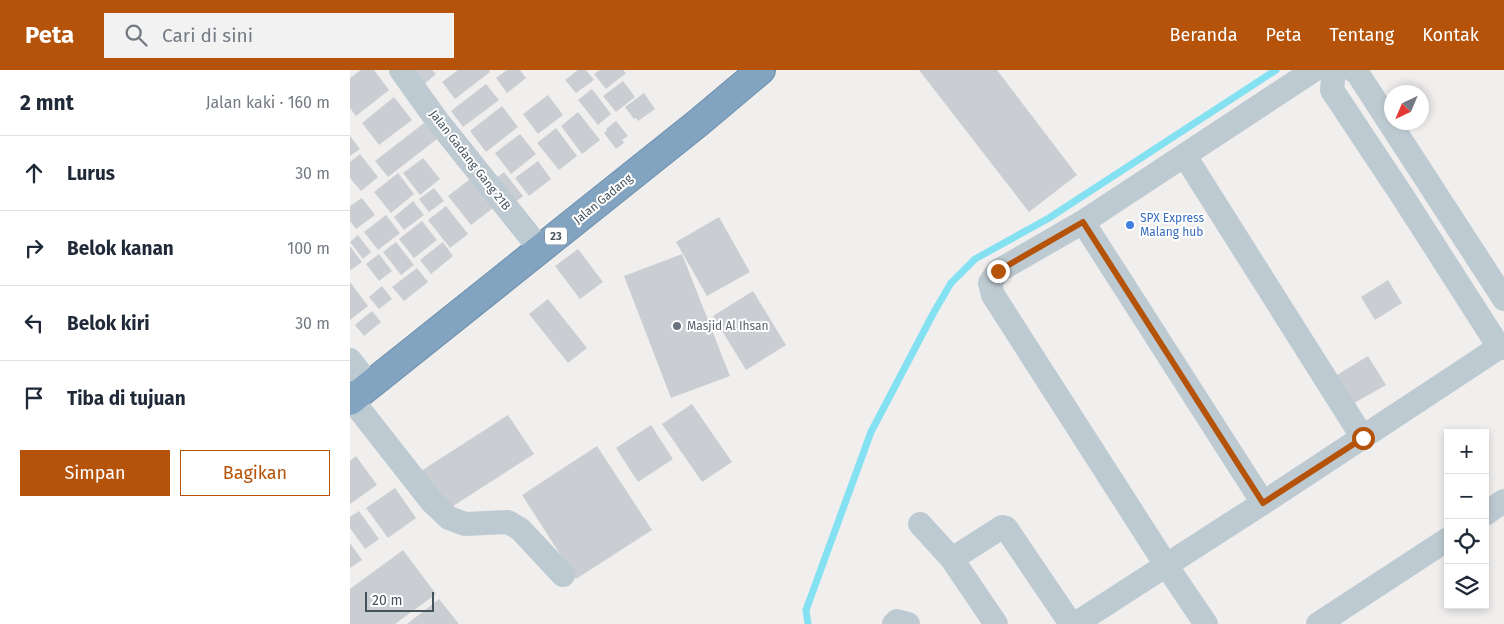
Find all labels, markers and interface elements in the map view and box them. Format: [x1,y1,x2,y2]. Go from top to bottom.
search box [104,13,454,58]
text: Peta [25,21,74,49]
icon: search [122,21,150,49]
text: Cari di sini [162,24,253,47]
text: Beranda [1170,24,1238,46]
text: Peta [1266,24,1301,46]
text: Tentang [1329,24,1394,46]
text: Kontak [1422,24,1479,46]
north arrow [1384,85,1429,130]
text: 2 mnt [20,90,74,116]
text: Jalan kaki · 160 m [206,93,330,112]
street label: Jalan Gadang Gang 21B [427,107,513,213]
icon: ahead [20,159,48,187]
text: Lurus [67,162,115,185]
text: 30 m [295,164,330,183]
street label: Jalan Gadang [571,171,636,227]
place label: SPX Express Malang hub [1140,211,1204,239]
marker: SPX Express Malang hub [1124,219,1136,231]
road number: 23 [545,228,567,245]
icon: right [20,234,48,262]
text: Belok kanan [67,237,174,260]
text: 100 m [287,239,330,258]
route end [987,260,1010,283]
icon: left [20,309,48,337]
text: Belok kiri [67,312,150,335]
text: 30 m [295,314,330,333]
place label: Masjid Al Ihsan [687,319,769,333]
marker: Masjid Al Ihsan [671,320,683,332]
icon: arrive [20,384,48,412]
text: Tiba di tujuan [67,387,186,410]
route start [1352,427,1375,450]
map controls [1444,429,1489,609]
button: + [1444,429,1489,474]
button: Simpan [20,450,170,496]
button: Bagikan [180,450,330,496]
button: − [1444,474,1489,519]
button: locate [1444,519,1489,564]
button: layers [1444,564,1489,609]
scale bar [365,589,434,612]
text: 20 m [372,592,402,609]

